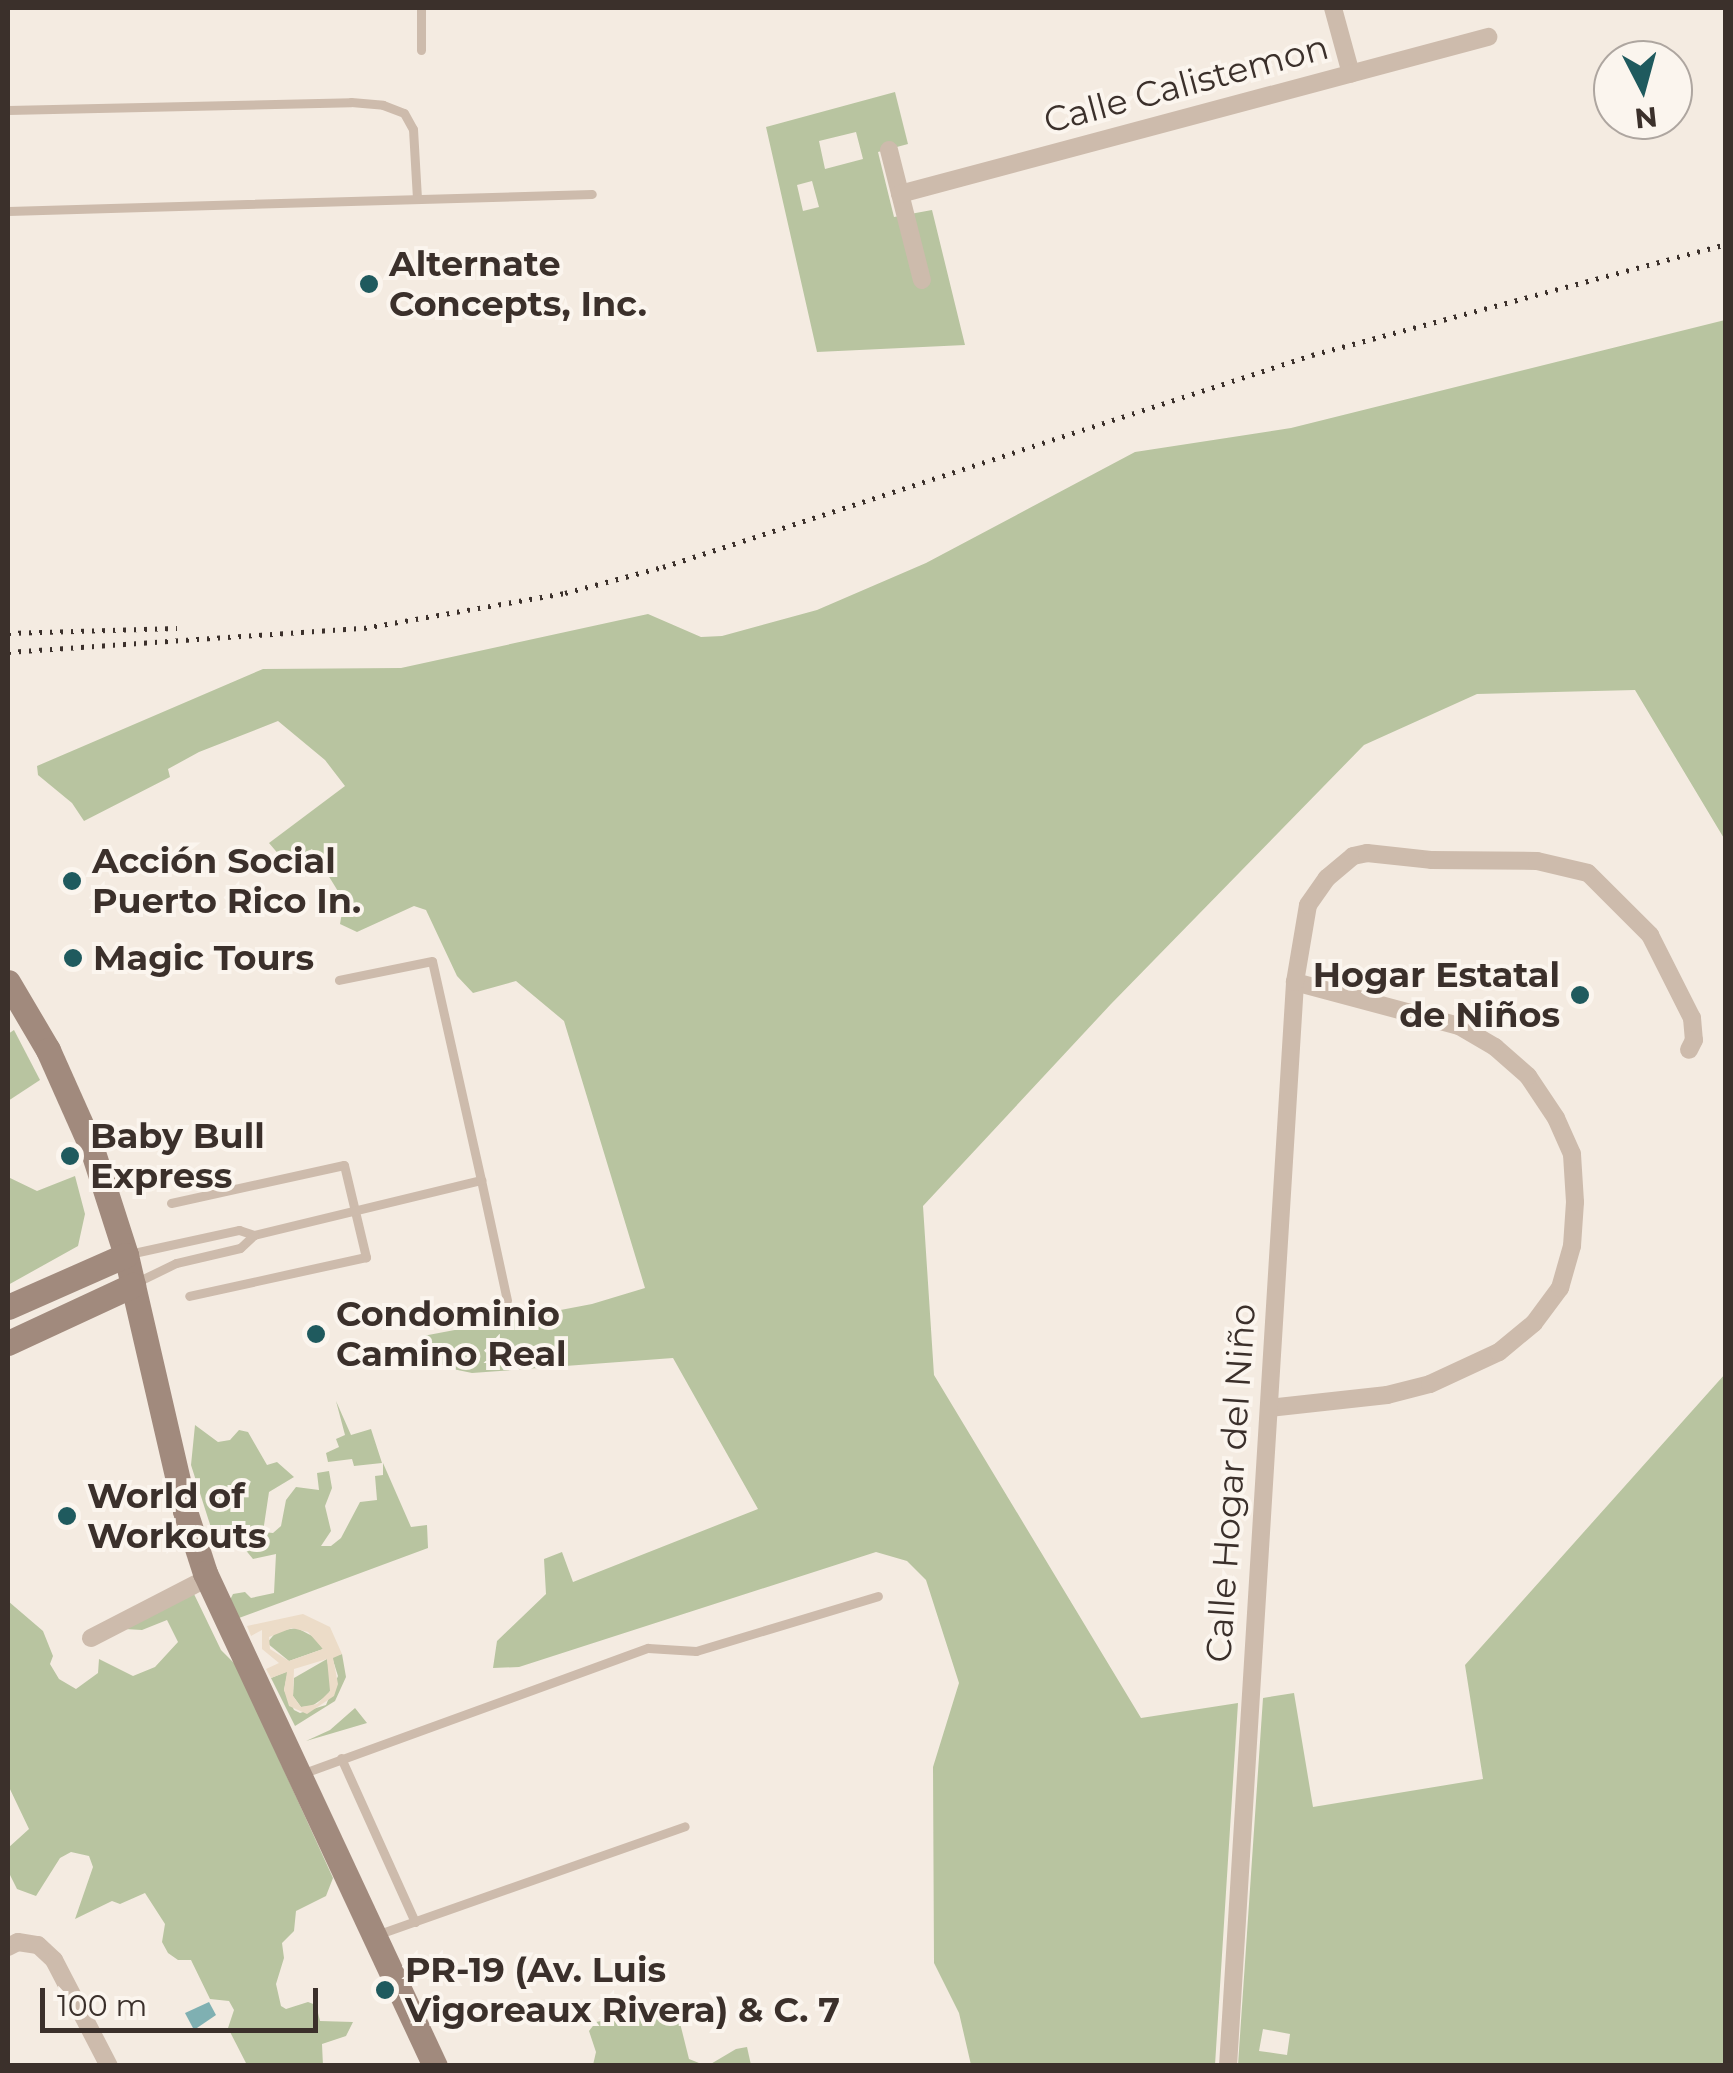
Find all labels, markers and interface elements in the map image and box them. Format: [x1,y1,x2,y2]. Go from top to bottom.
street label: Calle Calistemon [1039,26,1333,142]
north arrow [1593,40,1693,140]
text: N [1633,100,1659,136]
place label: Alternate Concepts, Inc. [389,243,647,325]
marker: Alternate Concepts, Inc. [358,273,380,295]
place label: Acción Social Puerto Rico In. [92,840,361,922]
marker: Acción Social Puerto Rico In. [61,870,83,892]
place label: Magic Tours [93,937,314,979]
marker: Magic Tours [62,947,84,969]
place label: Hogar Estatal de Niños [1313,954,1560,1036]
marker: Hogar Estatal de Niños [1569,984,1591,1006]
place label: Baby Bull Express [90,1115,265,1197]
marker: Baby Bull Express [59,1145,81,1167]
place label: Condominio Camino Real [336,1293,567,1375]
street label: Calle Hogar del Niño [1198,1302,1264,1664]
marker: Condominio Camino Real [305,1323,327,1345]
place label: World of Workouts [87,1475,267,1557]
marker: World of Workouts [56,1505,78,1527]
place label: PR-19 (Av. Luis Vigoreaux Rivera) & C. 7 [405,1949,840,2031]
scale bar [45,1968,322,2030]
marker: PR-19 (Av. Luis Vigoreaux Rivera) & C. 7 [374,1979,396,2001]
text: 100 m [57,1987,147,2024]

